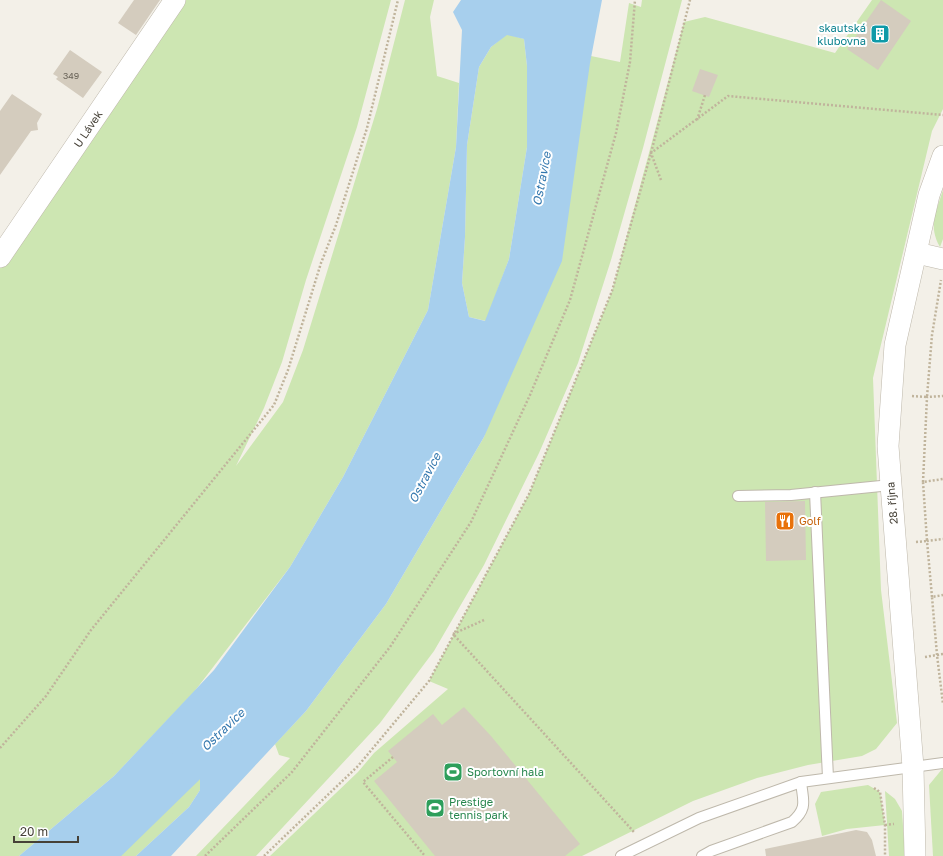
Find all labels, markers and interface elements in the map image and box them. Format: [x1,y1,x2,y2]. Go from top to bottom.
place label: skautská klubovna [817,21,866,47]
building icon: skautská klubovna [869,23,891,45]
house number: 349 [63,70,79,81]
street label: U Lávek [71,108,105,150]
water label: Ostravice [529,150,554,207]
water label: Ostravice [405,449,444,505]
street label: 28. října [883,481,900,525]
restaurant icon: Golf [774,510,796,532]
place label: Golf [799,514,821,527]
water label: Ostravice [198,705,248,754]
sports icon: Sportovní hala [442,761,464,783]
place label: Sportovní hala [467,765,544,778]
place label: Prestige tennis park [449,795,508,821]
sports icon: Prestige tennis park [424,797,446,819]
scale bar [14,818,78,844]
text: 20 m [20,824,48,839]

